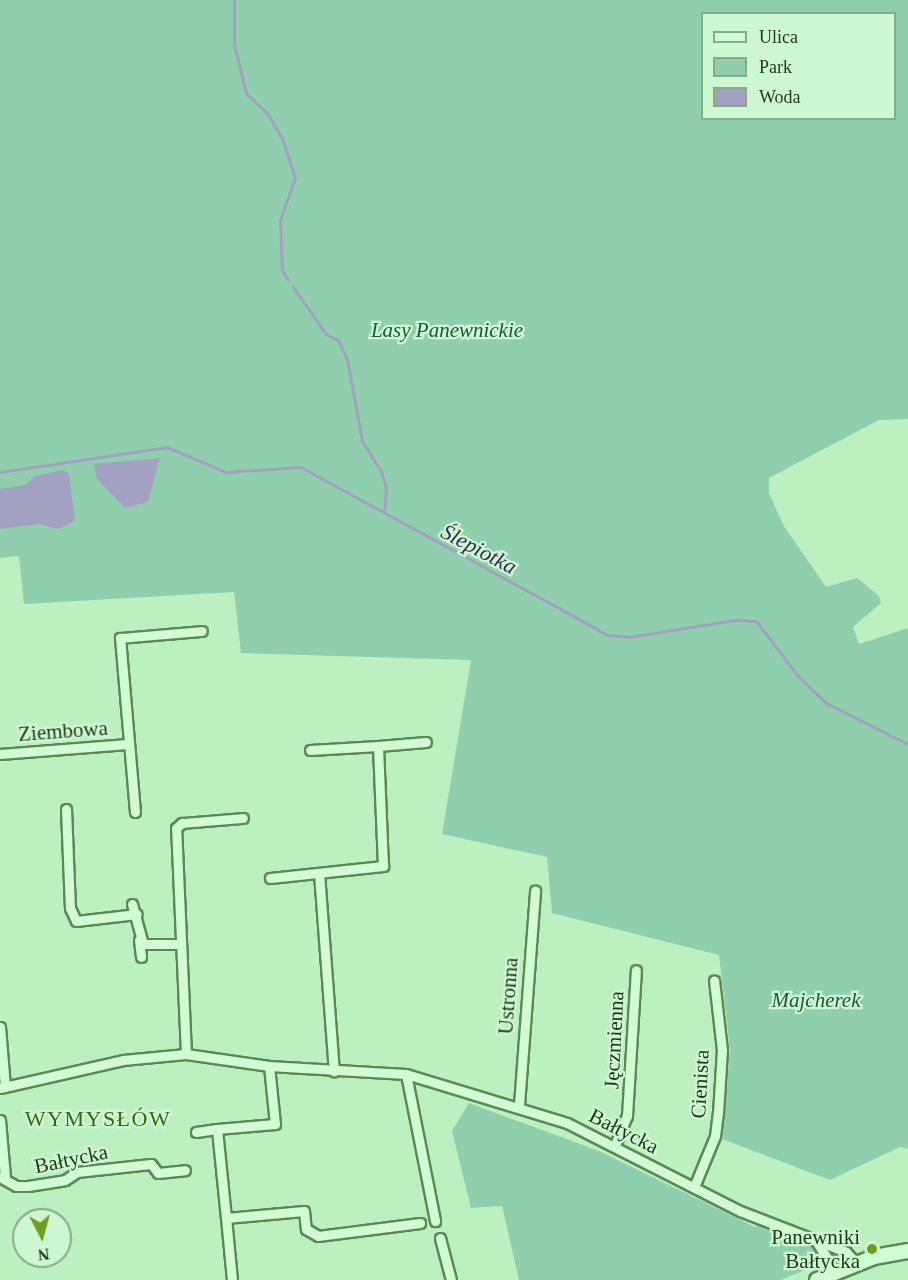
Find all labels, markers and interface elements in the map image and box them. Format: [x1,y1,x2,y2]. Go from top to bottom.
legend [701,12,896,120]
text: Ulica [759,27,798,47]
text: Park [759,57,792,77]
text: Woda [759,87,801,107]
park label: Lasy Panewnickie [371,317,523,343]
water label: Ślepiotka [437,518,521,580]
street label: Ziembowa [17,715,109,747]
street label: Ustronna [493,957,523,1035]
park label: Majcherek [771,987,861,1013]
street label: Jęczmienna [599,990,629,1090]
street label: Cienista [686,1049,714,1119]
street label: Bałtycka [585,1103,663,1159]
district label: WYMYSŁÓW [25,1106,171,1132]
street label: Bałtycka [32,1139,110,1179]
north arrow [12,1208,72,1268]
place label: Panewniki Bałtycka [771,1224,860,1274]
marker: Panewniki Bałtycka [865,1242,879,1256]
text: N [37,1245,50,1263]

